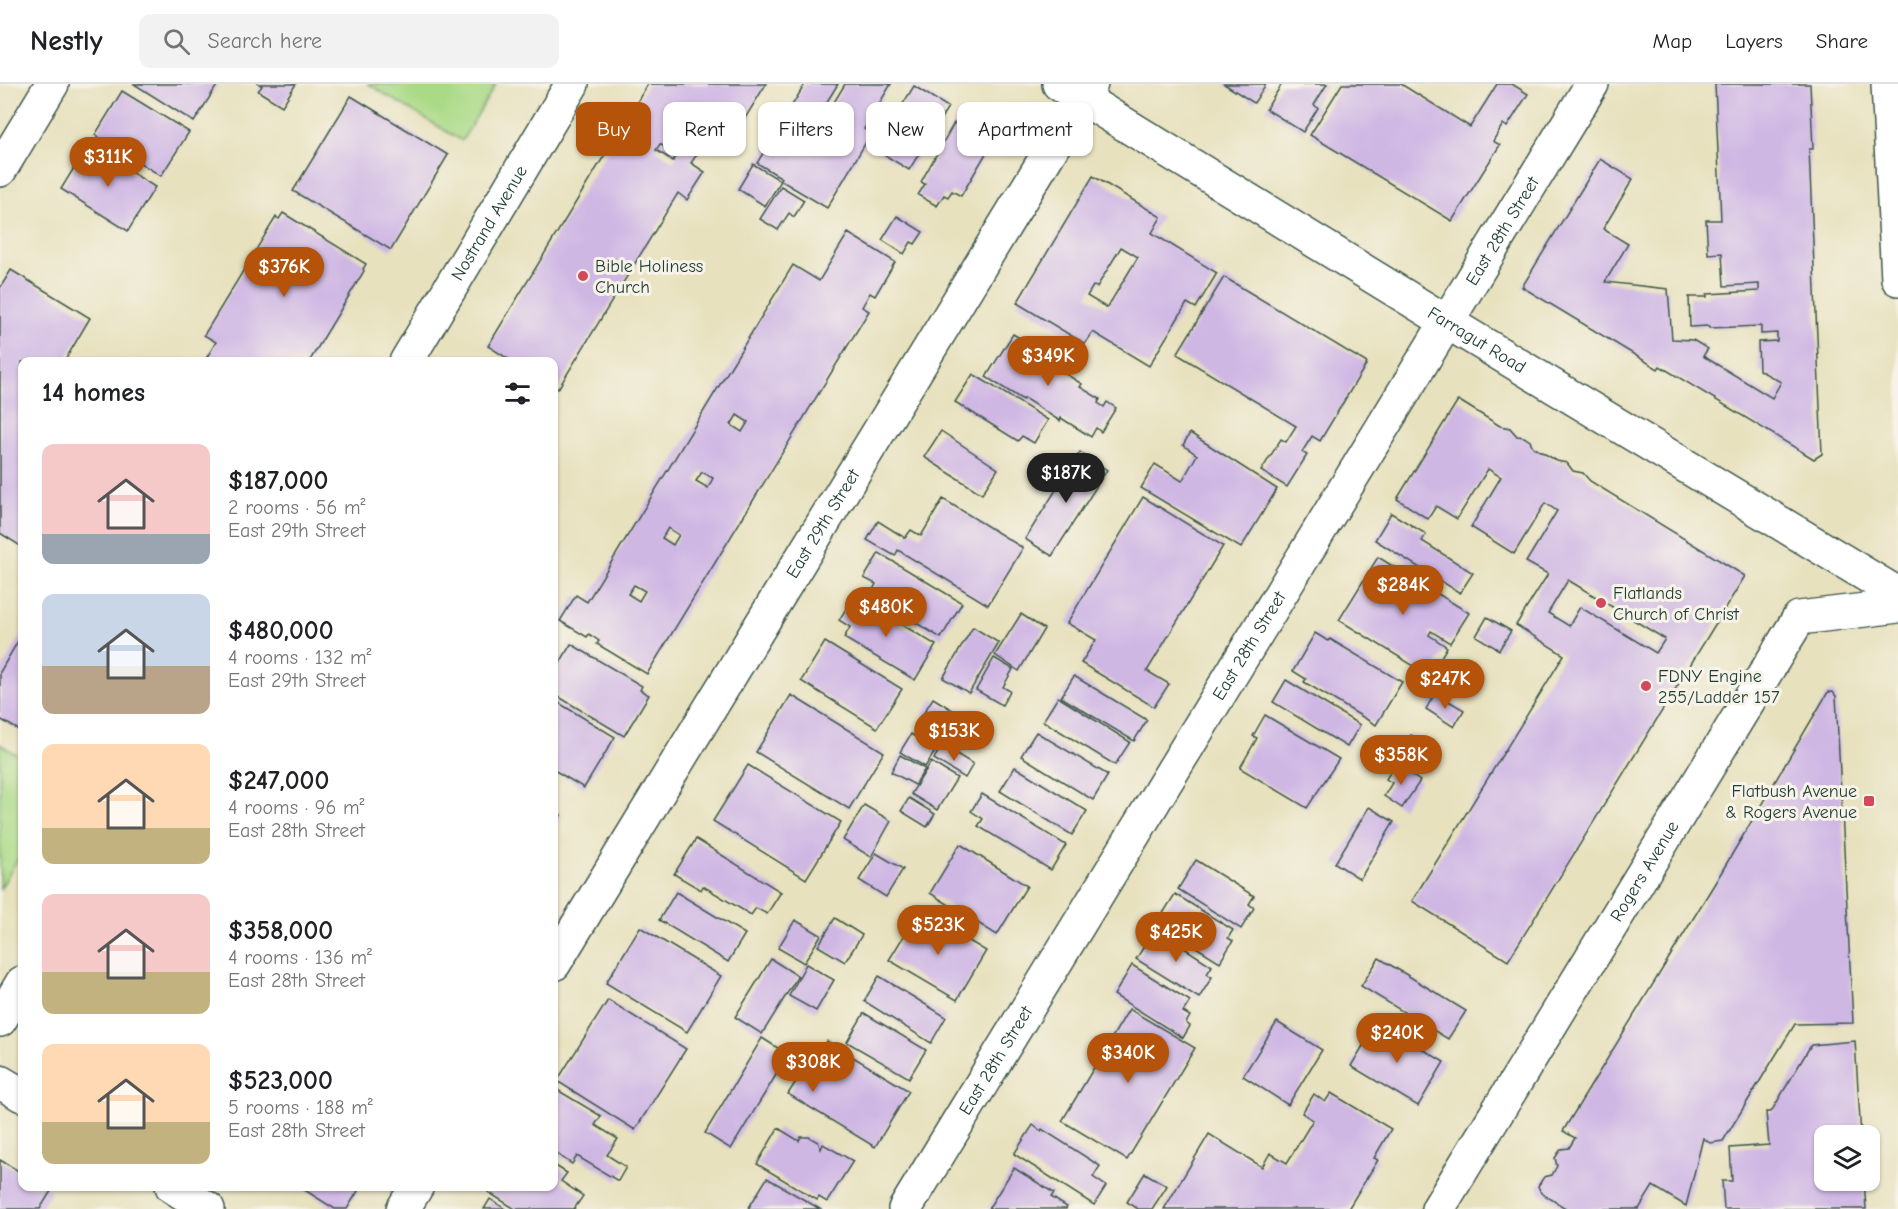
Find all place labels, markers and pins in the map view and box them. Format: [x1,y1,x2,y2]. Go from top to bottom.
pin: $311K [66,137,150,188]
pin: $376K [242,247,326,298]
place label: Bible Holiness Church [595,256,703,298]
marker: Bible Holiness Church [576,269,590,283]
pin: $349K [1006,336,1090,387]
pin: $187K [1024,453,1108,504]
pin: $284K [1361,565,1445,616]
place label: Flatlands Church of Christ [1613,583,1740,625]
pin: $480K [844,587,928,638]
marker: Flatlands Church of Christ [1594,596,1608,610]
pin: $247K [1403,659,1487,710]
place label: FDNY Engine 255/Ladder 157 [1658,666,1780,708]
marker: FDNY Engine 255/Ladder 157 [1639,679,1653,693]
pin: $153K [912,711,996,762]
pin: $358K [1359,735,1443,786]
place label: Flatbush Avenue & Rogers Avenue [1725,781,1857,823]
marker: Flatbush Avenue & Rogers Avenue [1862,794,1876,808]
pin: $523K [896,905,980,956]
pin: $425K [1134,912,1218,963]
pin: $240K [1355,1013,1439,1064]
pin: $340K [1086,1033,1170,1084]
pin: $308K [771,1042,855,1093]

